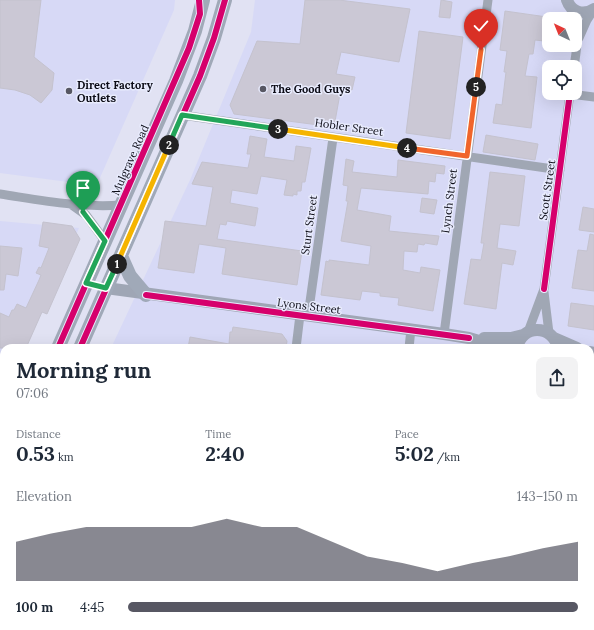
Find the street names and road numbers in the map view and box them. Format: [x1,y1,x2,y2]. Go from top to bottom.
street label: Hobler Street [314,115,385,139]
street label: Mulgrave Road [108,122,152,197]
street label: Scott Street [536,158,558,221]
street label: Lynch Street [438,167,460,234]
street label: Sturt Street [298,193,320,256]
street label: Lyons Street [276,295,342,317]

